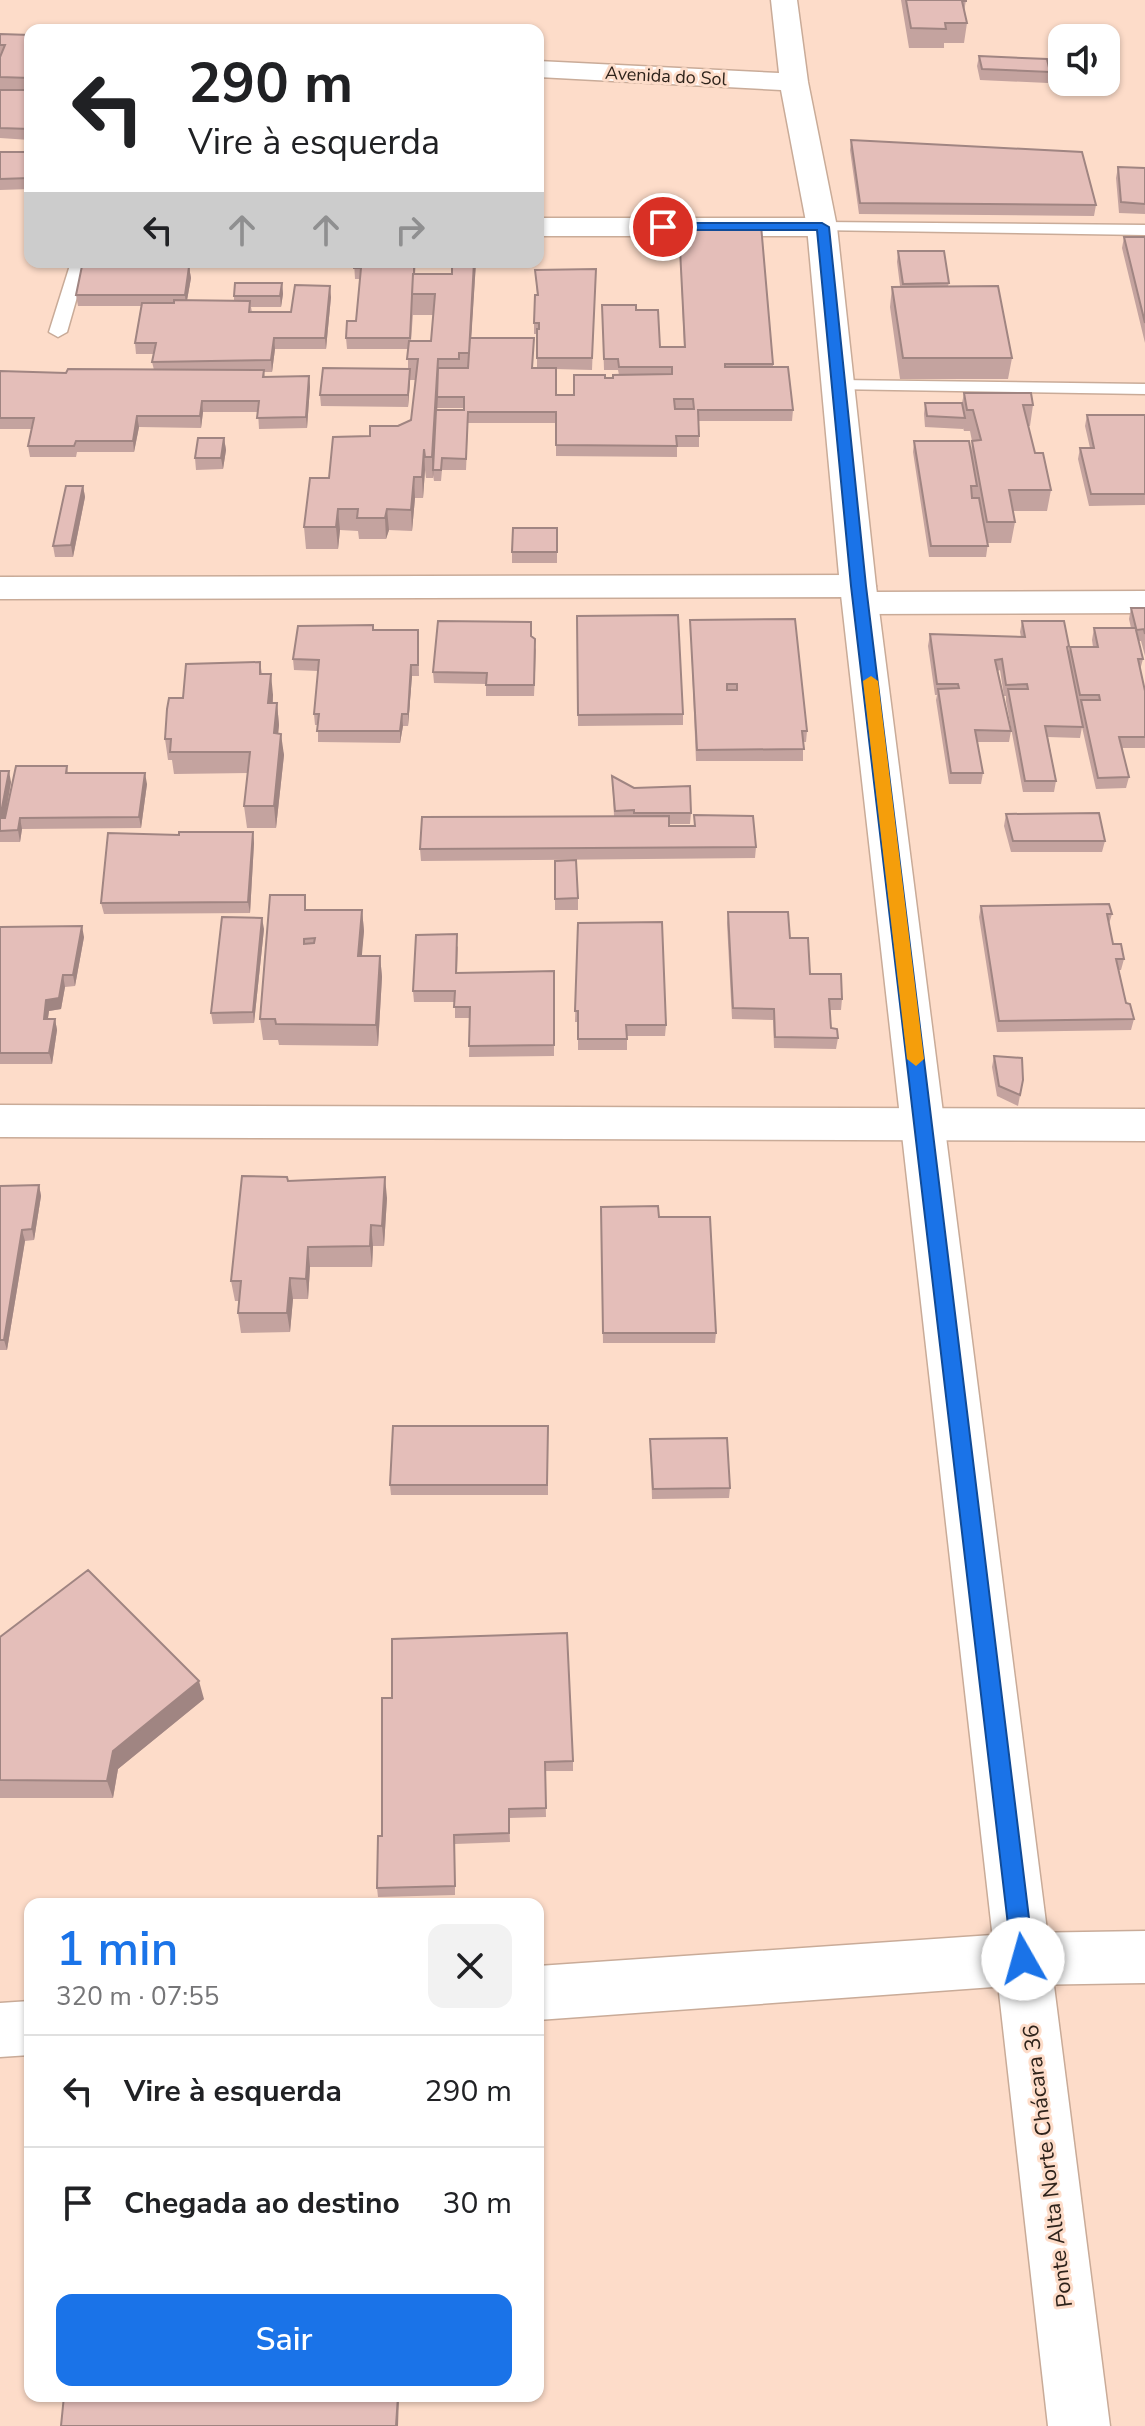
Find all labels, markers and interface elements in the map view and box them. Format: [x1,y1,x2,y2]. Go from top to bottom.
map controls [1048,24,1120,96]
button: sound [1048,24,1120,96]
text: 290 m [188,45,353,122]
icon: left [56,56,160,160]
street label: Avenida do Sol [604,61,728,91]
text: Vire à esquerda [188,118,440,167]
pin [629,193,697,261]
icon: arrive [641,205,685,249]
icon: left [136,208,180,252]
icon: ahead [220,208,264,252]
icon: ahead [304,208,348,252]
icon: right [388,208,432,252]
text: 1 min [56,1916,178,1982]
position arrow [981,1917,1065,2001]
button: close [428,1924,512,2008]
text: 320 m · 07:55 [56,1979,219,2014]
street label: Ponte Alta Norte Chácara 36 [1016,2023,1080,2309]
icon: left [56,2069,100,2113]
text: Vire à esquerda [124,2071,342,2112]
text: 290 m [425,2071,512,2112]
icon: arrive [56,2181,100,2225]
text: Chegada ao destino [124,2183,400,2224]
text: 30 m [443,2183,512,2224]
button: Sair [56,2294,512,2386]

